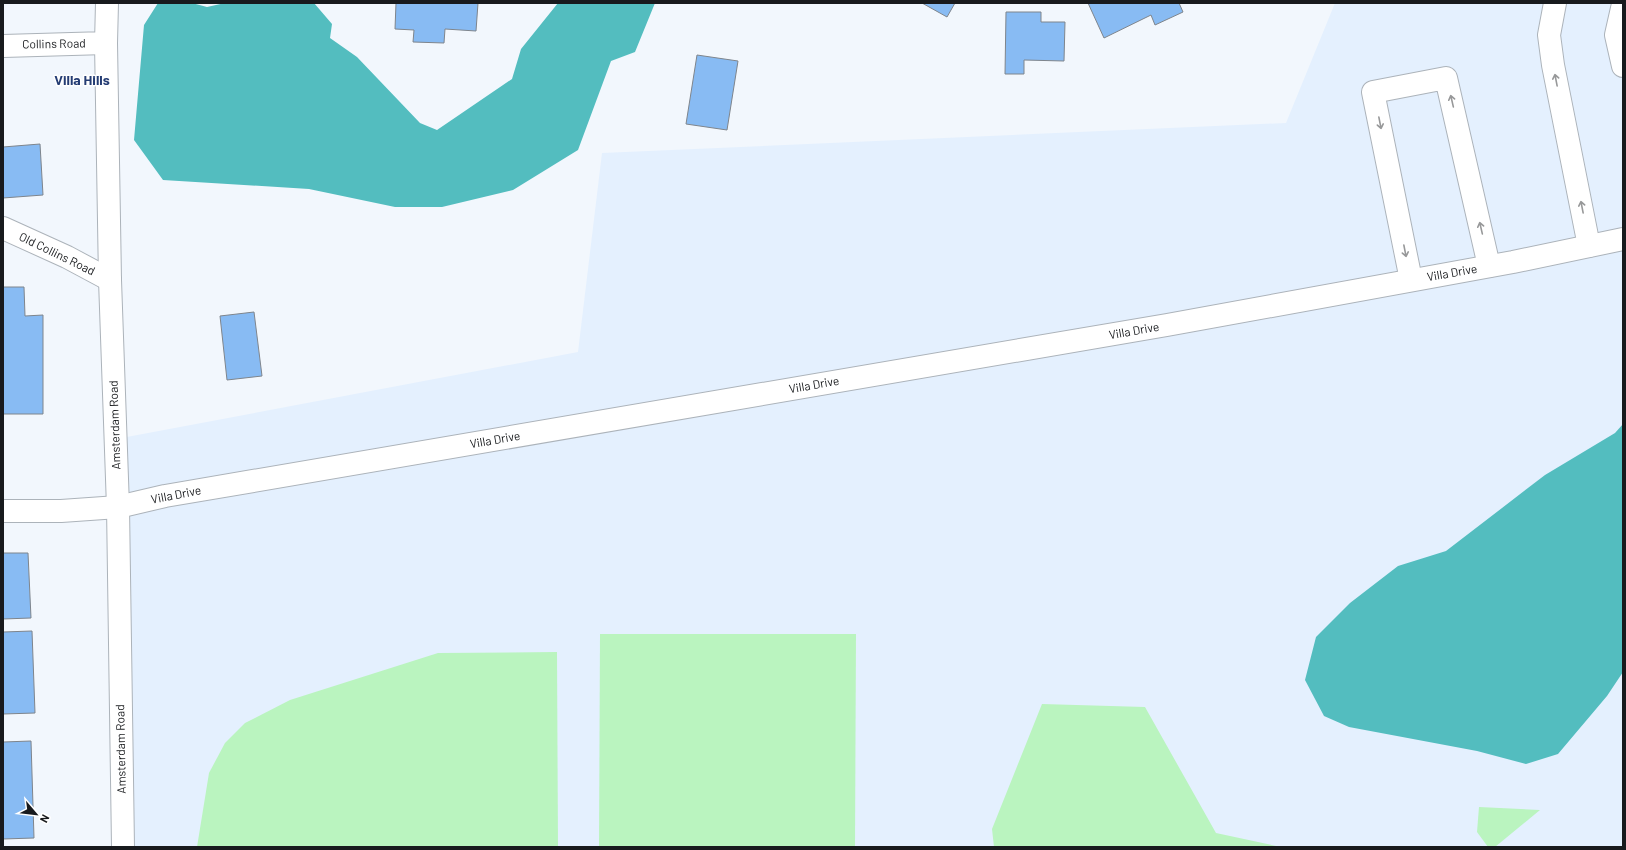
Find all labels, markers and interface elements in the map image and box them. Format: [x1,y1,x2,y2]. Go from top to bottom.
street label: Collins Road [22,35,86,51]
district label: Villa Hills [54,71,110,88]
one-way arrow [1552,74,1560,87]
one-way arrow [1447,95,1455,108]
one-way arrow [1376,116,1384,129]
one-way arrow [1577,201,1585,214]
one-way arrow [1476,222,1484,235]
street label: Old Collins Road [17,229,98,278]
one-way arrow [1401,244,1409,257]
street label: Villa Drive [1426,261,1478,283]
street label: Villa Drive [1108,319,1160,341]
street label: Villa Drive [788,373,840,395]
street label: Amsterdam Road [105,380,123,470]
street label: Villa Drive [469,428,521,450]
street label: Villa Drive [149,482,202,506]
street label: Amsterdam Road [112,704,128,794]
north arrow [16,794,56,834]
text: N [38,813,53,825]

